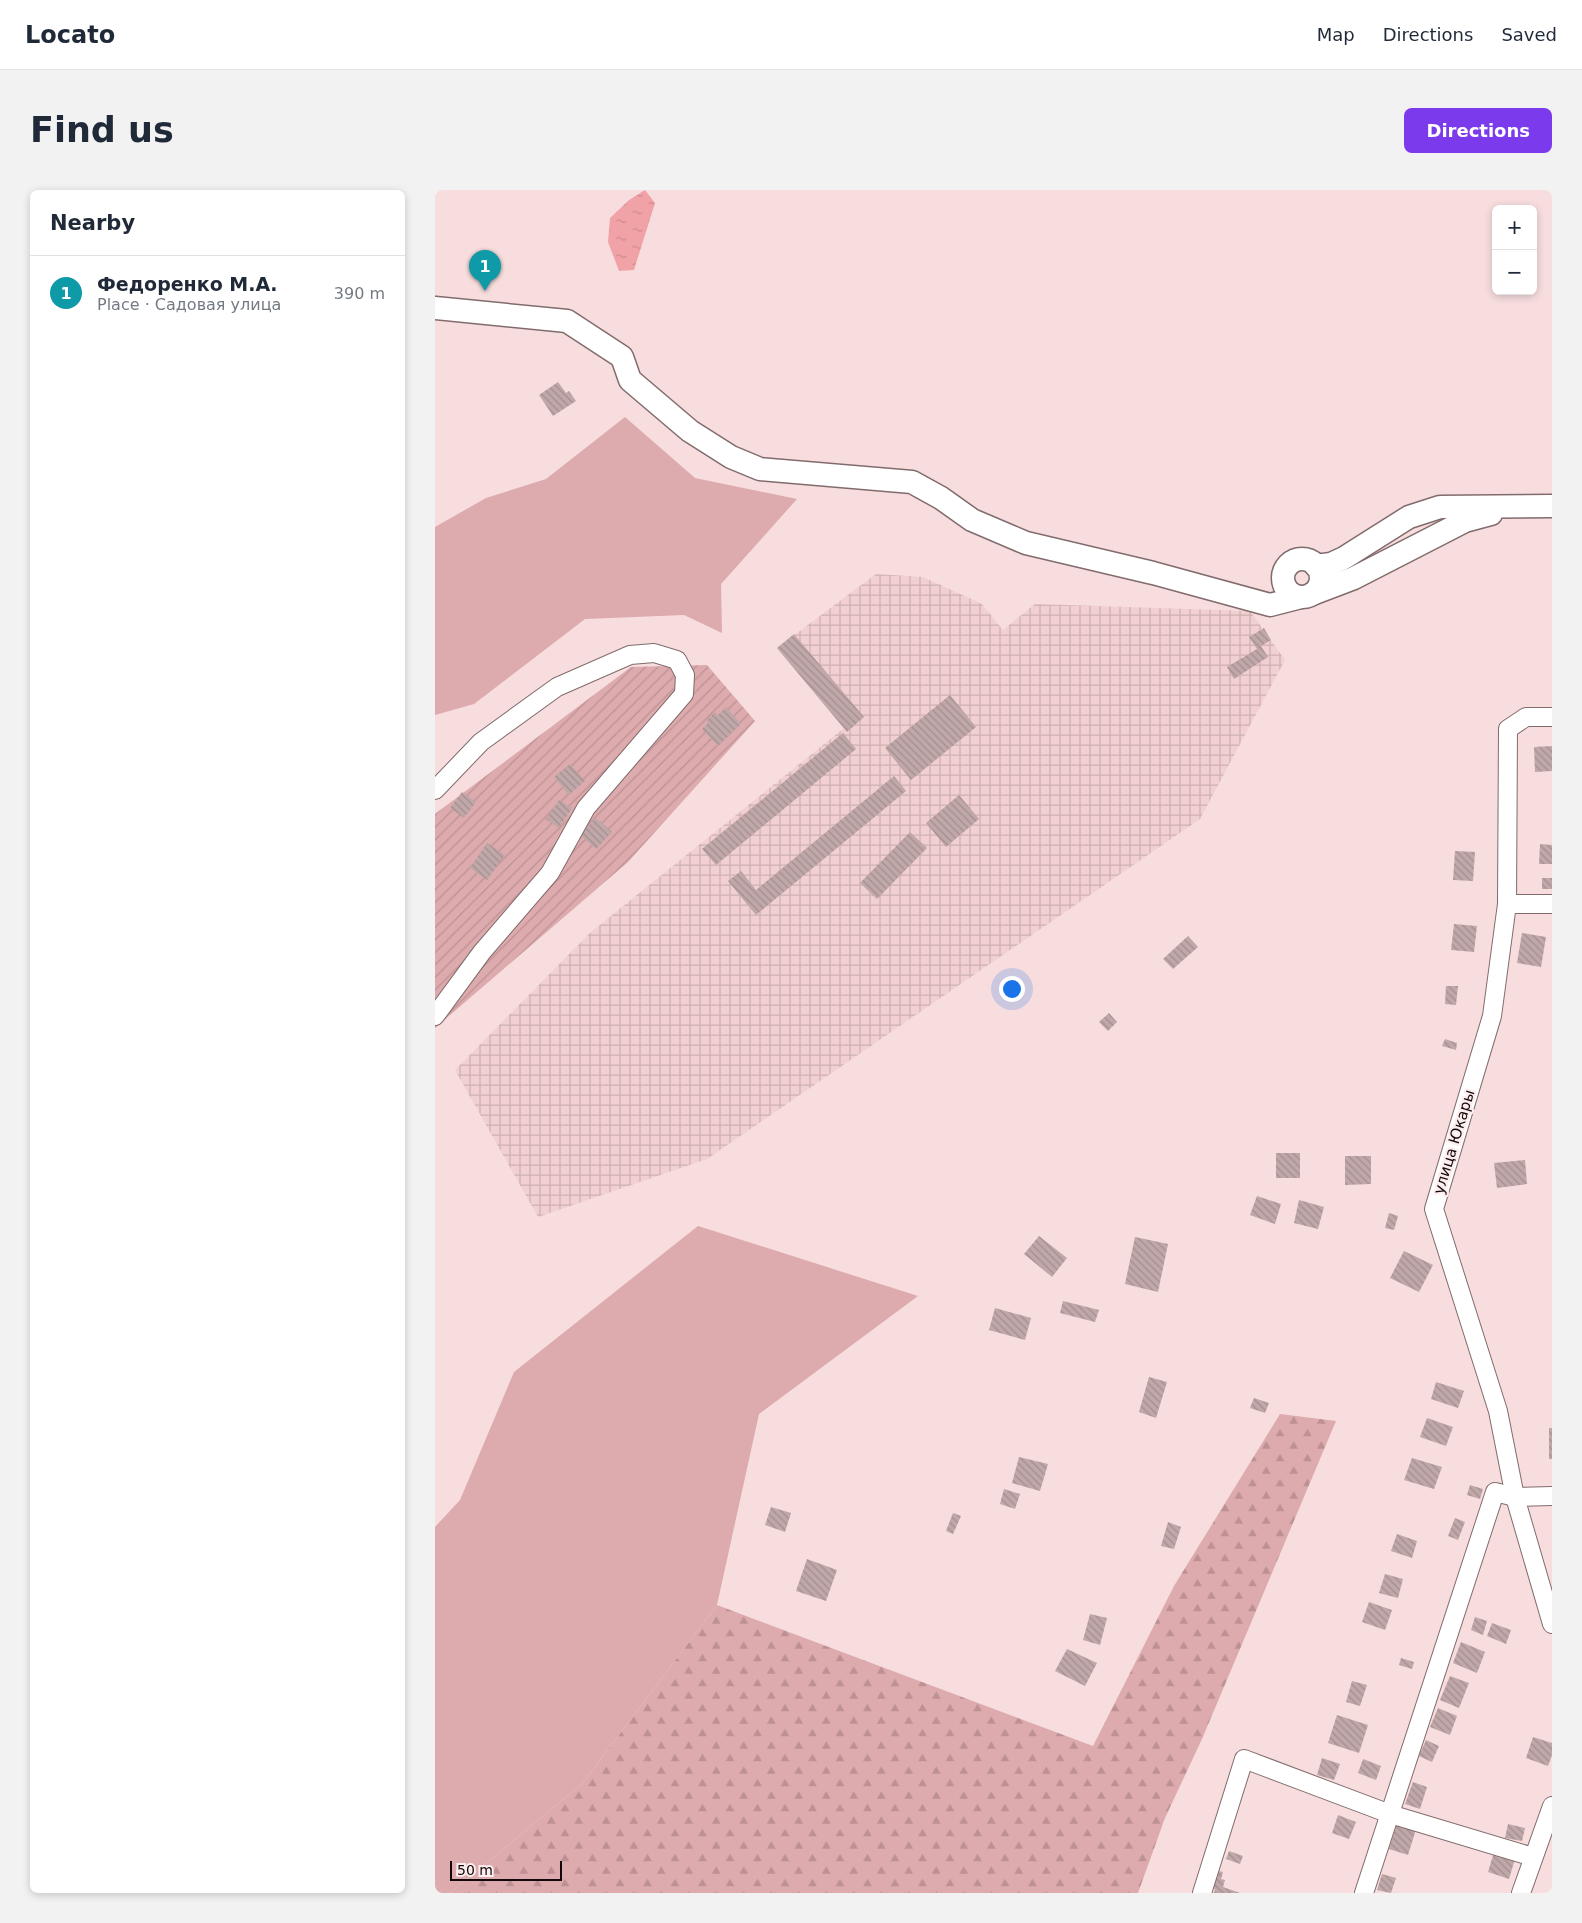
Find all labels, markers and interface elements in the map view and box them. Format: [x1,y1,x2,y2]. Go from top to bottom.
text: Locato [25,21,115,49]
text: Map [1317,24,1355,45]
text: Directions [1383,24,1473,45]
text: Saved [1501,24,1557,45]
button: Directions [1404,108,1552,153]
text: Find us [30,110,174,150]
map controls [1492,205,1537,295]
button: + [1492,205,1537,250]
text: Nearby [50,211,135,235]
pin: 1 [469,250,501,291]
button: − [1492,250,1537,295]
text: Федоренко М.А. [97,273,277,295]
text: 1 [60,284,72,303]
text: 390 m [334,284,385,303]
text: Place · Садовая улица [97,295,281,314]
your location [999,976,1025,1002]
street label: улица Юкары [1430,1088,1478,1196]
scale bar [450,1858,563,1881]
text: 50 m [457,1862,493,1878]

